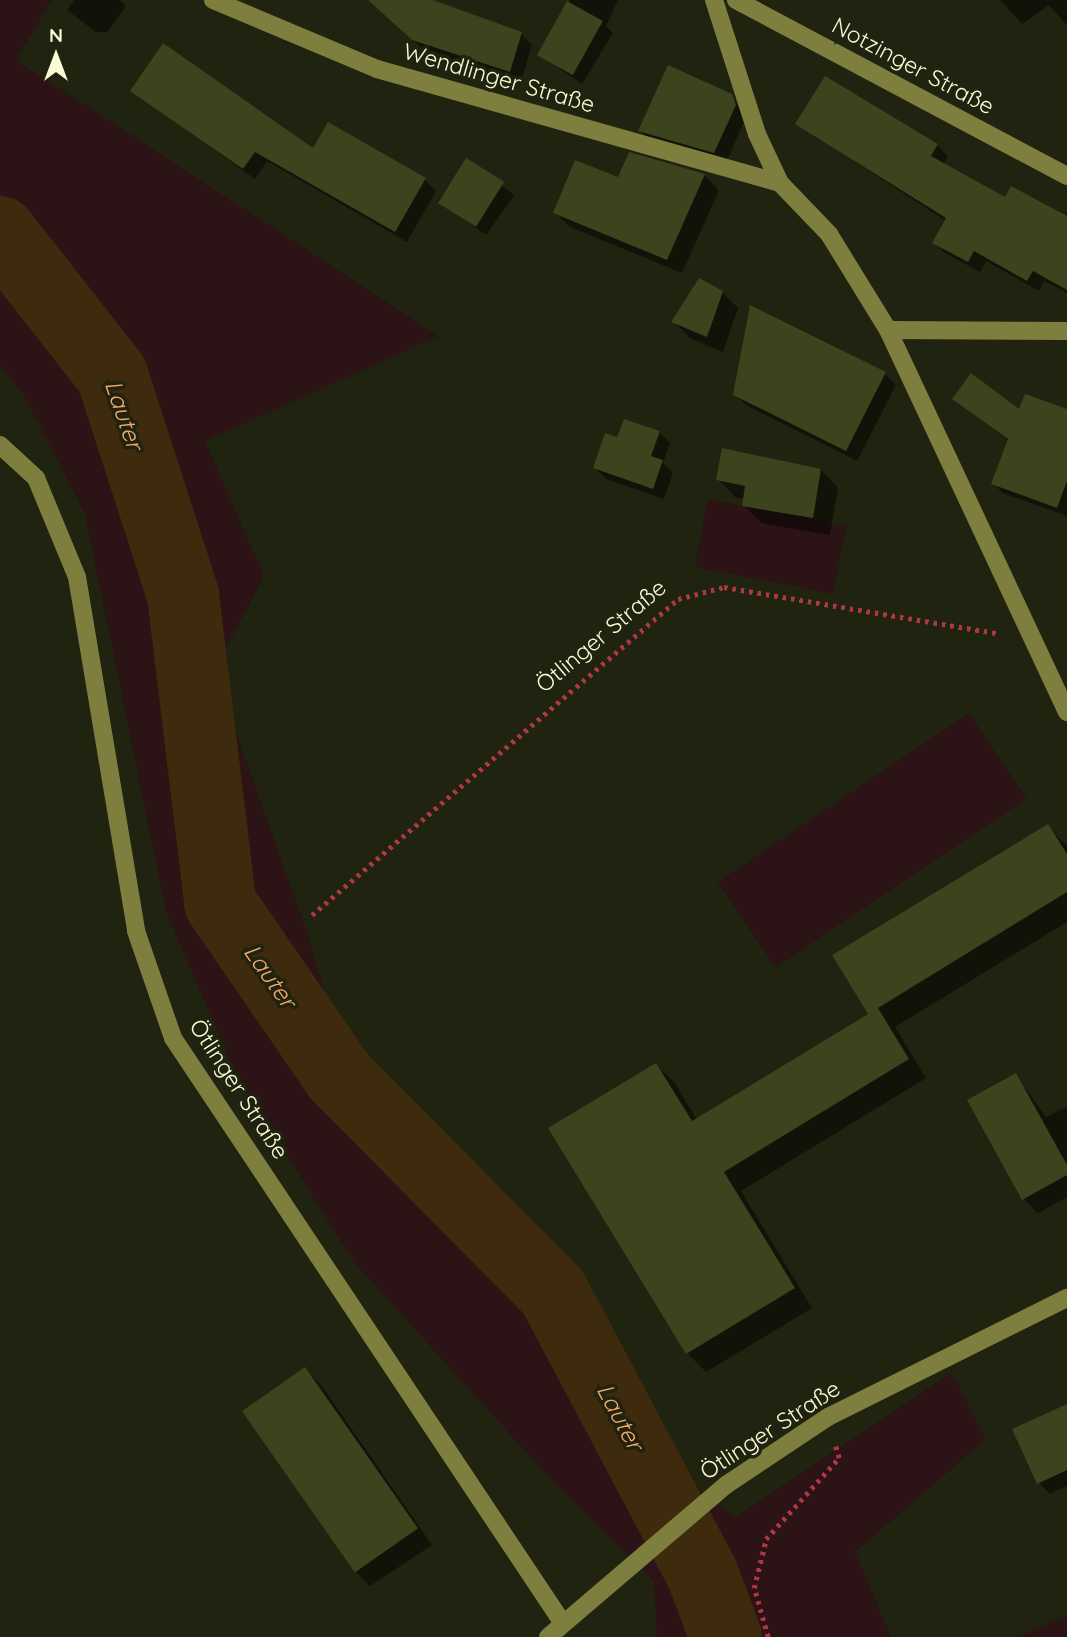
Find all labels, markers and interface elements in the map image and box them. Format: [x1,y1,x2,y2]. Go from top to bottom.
street label: Notzinger Straße [827,12,999,120]
north arrow [21,21,91,91]
text: N [49,23,63,47]
street label: Wendlinger Straße [400,37,598,119]
water label: Lauter [99,376,149,454]
street label: Ötlinger Straße [530,574,672,698]
water label: Lauter [238,938,302,1014]
street label: Ötlinger Straße [184,1014,294,1164]
street label: Ötlinger Straße [695,1375,845,1485]
water label: Lauter [590,1379,650,1455]

